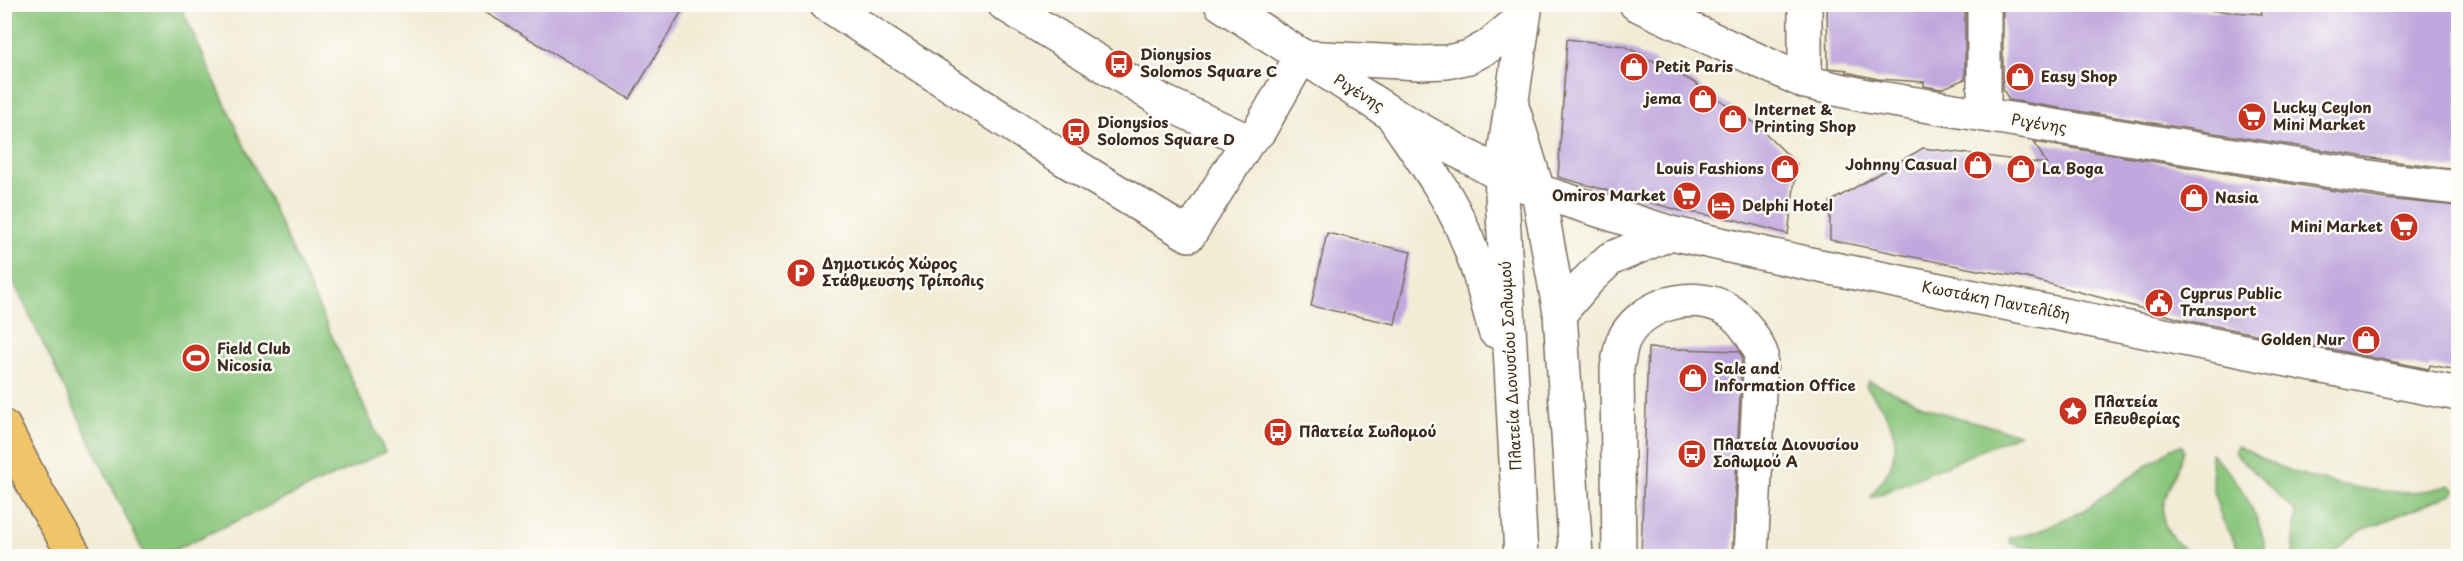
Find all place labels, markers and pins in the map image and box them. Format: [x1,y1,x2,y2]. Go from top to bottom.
place label: Dionysios Solomos Square C [1140,42,1277,82]
bus stop icon: Dionysios Solomos Square C [1103,48,1135,80]
shop icon: Petit Paris [1618,51,1650,83]
place label: Petit Paris [1655,54,1733,77]
shop icon: Easy Shop [2004,61,2036,93]
place label: Easy Shop [2041,64,2118,87]
shop icon: jema [1687,83,1719,115]
place label: jema [1643,86,1682,109]
place label: Lucky Ceylon Mini Market [2273,95,2372,135]
place label: Internet & Printing Shop [1754,97,1856,137]
supermarket icon: Lucky Ceylon Mini Market [2236,101,2268,133]
shop icon: Internet & Printing Shop [1717,103,1749,135]
place label: Dionysios Solomos Square D [1097,110,1235,150]
bus stop icon: Dionysios Solomos Square D [1060,116,1092,148]
shop icon: Johnny Casual [1962,149,1994,181]
place label: Johnny Casual [1845,152,1957,175]
shop icon: Louis Fashions [1769,153,1801,185]
shop icon: La Boga [2005,153,2037,185]
place label: Louis Fashions [1656,156,1764,179]
place label: La Boga [2042,156,2104,179]
supermarket icon: Omiros Market [1671,180,1703,212]
shop icon: Nasia [2178,182,2210,214]
place label: Omiros Market [1552,183,1666,206]
place label: Nasia [2215,185,2260,208]
hotel icon: Delphi Hotel [1705,190,1737,222]
place label: Delphi Hotel [1742,193,1833,216]
supermarket icon: Mini Market [2388,211,2420,243]
place label: Mini Market [2290,214,2383,237]
place label: Δημοτικός Χώρος Στάθμευσης Τρίπολις [822,251,984,291]
parking icon: Δημοτικός Χώρος Στάθμευσης Τρίπολις [785,257,817,289]
place label: Cyprus Public Transport [2180,281,2282,321]
public building icon: Cyprus Public Transport [2143,287,2175,319]
shop icon: Golden Nur [2350,324,2382,356]
place label: Golden Nur [2261,327,2345,350]
place label: Field Club Nicosia [217,336,291,376]
sports icon: Field Club Nicosia [180,342,212,374]
place label: Sale and Information Office [1714,356,1856,396]
shop icon: Sale and Information Office [1677,362,1709,394]
place label: Πλατεία Ελευθερίας [2094,389,2180,429]
place icon: Πλατεία Ελευθερίας [2057,395,2089,427]
bus stop icon: Πλατεία Σωλομού [1262,416,1294,448]
place label: Πλατεία Σωλομού [1299,419,1436,442]
place label: Πλατεία Διονυσίου Σολωμού Α [1713,432,1859,472]
bus stop icon: Πλατεία Διονυσίου Σολωμού Α [1676,438,1708,470]

